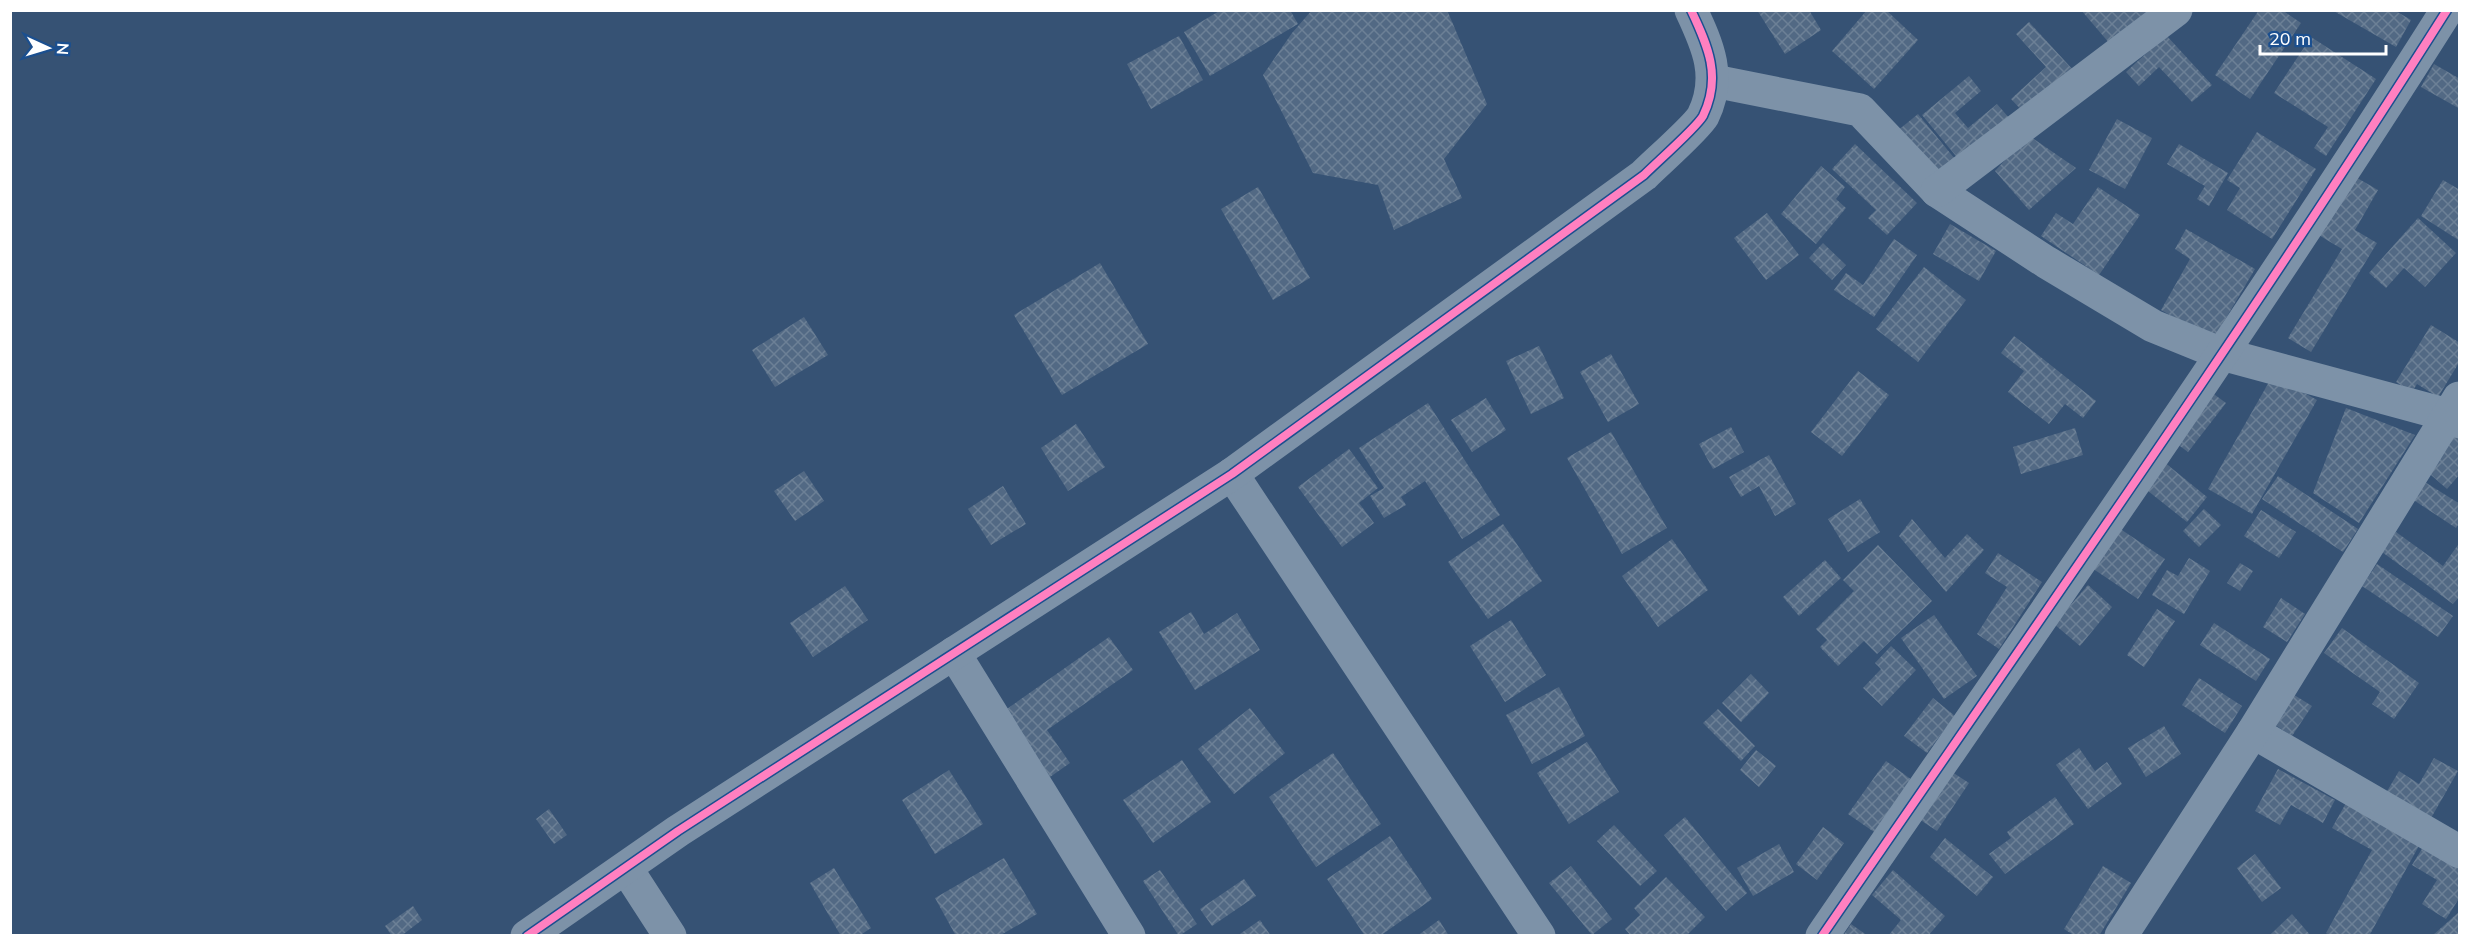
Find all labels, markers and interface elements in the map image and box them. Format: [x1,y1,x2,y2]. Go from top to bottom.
north arrow [18,18,78,78]
scale bar [2260,18,2386,56]
text: 20 m [2269,27,2311,50]
text: N [53,42,73,56]

